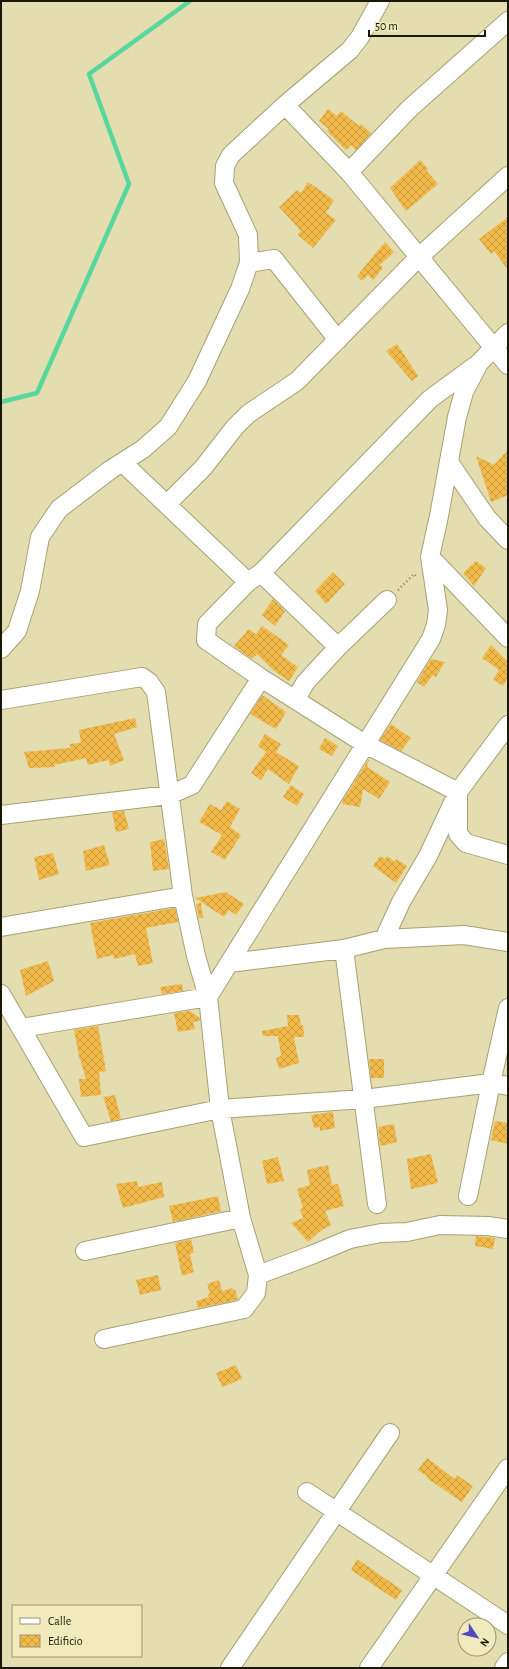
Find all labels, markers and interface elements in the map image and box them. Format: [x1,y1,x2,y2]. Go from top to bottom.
scale bar [369,12,485,38]
text: 50 m [375,20,398,32]
legend [12,1605,142,1657]
text: Calle [48,1615,71,1627]
north arrow [457,1617,497,1657]
text: Edificio [48,1635,83,1647]
text: N [478,1636,491,1649]

